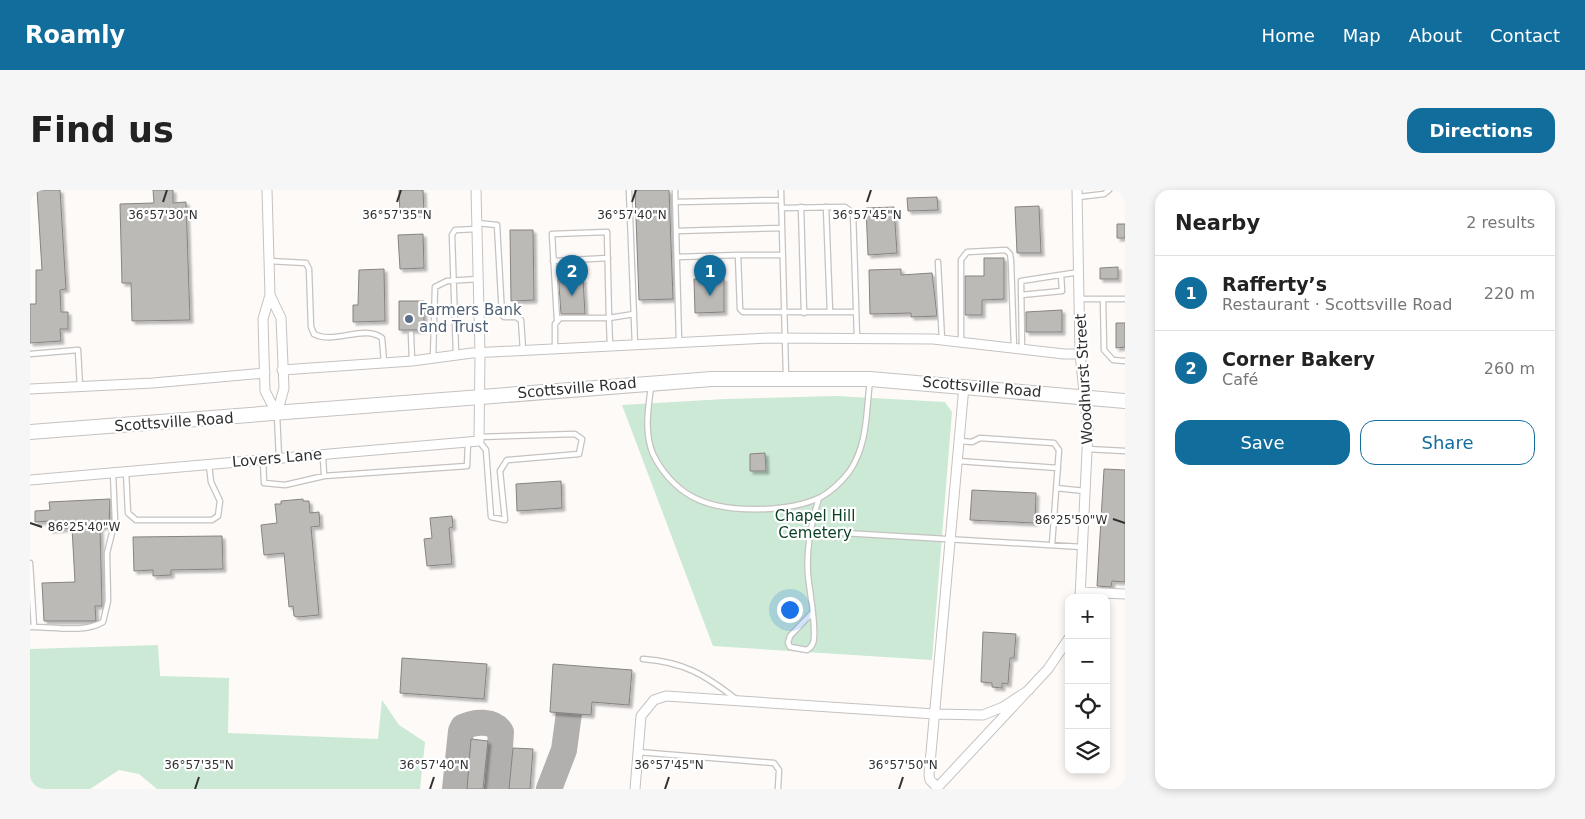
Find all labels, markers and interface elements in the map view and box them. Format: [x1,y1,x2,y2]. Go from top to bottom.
text: Roamly [25,21,125,49]
text: Home [1262,25,1315,46]
text: Map [1343,25,1381,46]
text: About [1409,25,1462,46]
text: Contact [1490,25,1560,46]
button: Directions [1407,108,1555,153]
text: Find us [30,110,174,150]
text: 36°57'30"N [128,208,198,222]
text: 36°57'35"N [362,208,432,222]
text: 36°57'40"N [597,208,667,222]
text: 36°57'45"N [832,208,902,222]
text: Nearby [1175,211,1260,235]
text: 2 results [1466,213,1535,232]
pin: 2 [556,255,588,296]
pin: 1 [694,255,726,296]
text: Rafferty’s [1222,273,1327,295]
text: 1 [1185,284,1197,303]
text: 220 m [1484,284,1535,303]
text: Restaurant · Scottsville Road [1222,295,1452,314]
place label: Farmers Bank and Trust [419,301,522,336]
marker: Farmers Bank and Trust [403,313,415,325]
street label: Woodhurst Street [1072,313,1096,445]
text: Corner Bakery [1222,348,1375,370]
text: 2 [1185,359,1197,378]
text: 260 m [1484,359,1535,378]
text: Café [1222,370,1258,389]
street label: Scottsville Road [922,373,1042,401]
street label: Scottsville Road [517,374,637,402]
street label: Scottsville Road [114,409,234,435]
button: Save [1175,420,1350,465]
button: Share [1360,420,1535,465]
street label: Lovers Lane [231,445,323,471]
park label: Chapel Hill Cemetery [775,507,855,542]
text: 86°25'50"W [1035,513,1107,527]
text: 86°25'40"W [48,520,120,534]
map controls [1065,594,1110,774]
button: + [1065,594,1110,639]
your location [777,597,803,623]
button: − [1065,639,1110,684]
button: locate [1065,684,1110,729]
button: layers [1065,729,1110,774]
text: 36°57'35"N [164,758,234,772]
text: 36°57'40"N [399,758,469,772]
text: 36°57'45"N [634,758,704,772]
text: 36°57'50"N [868,758,938,772]

